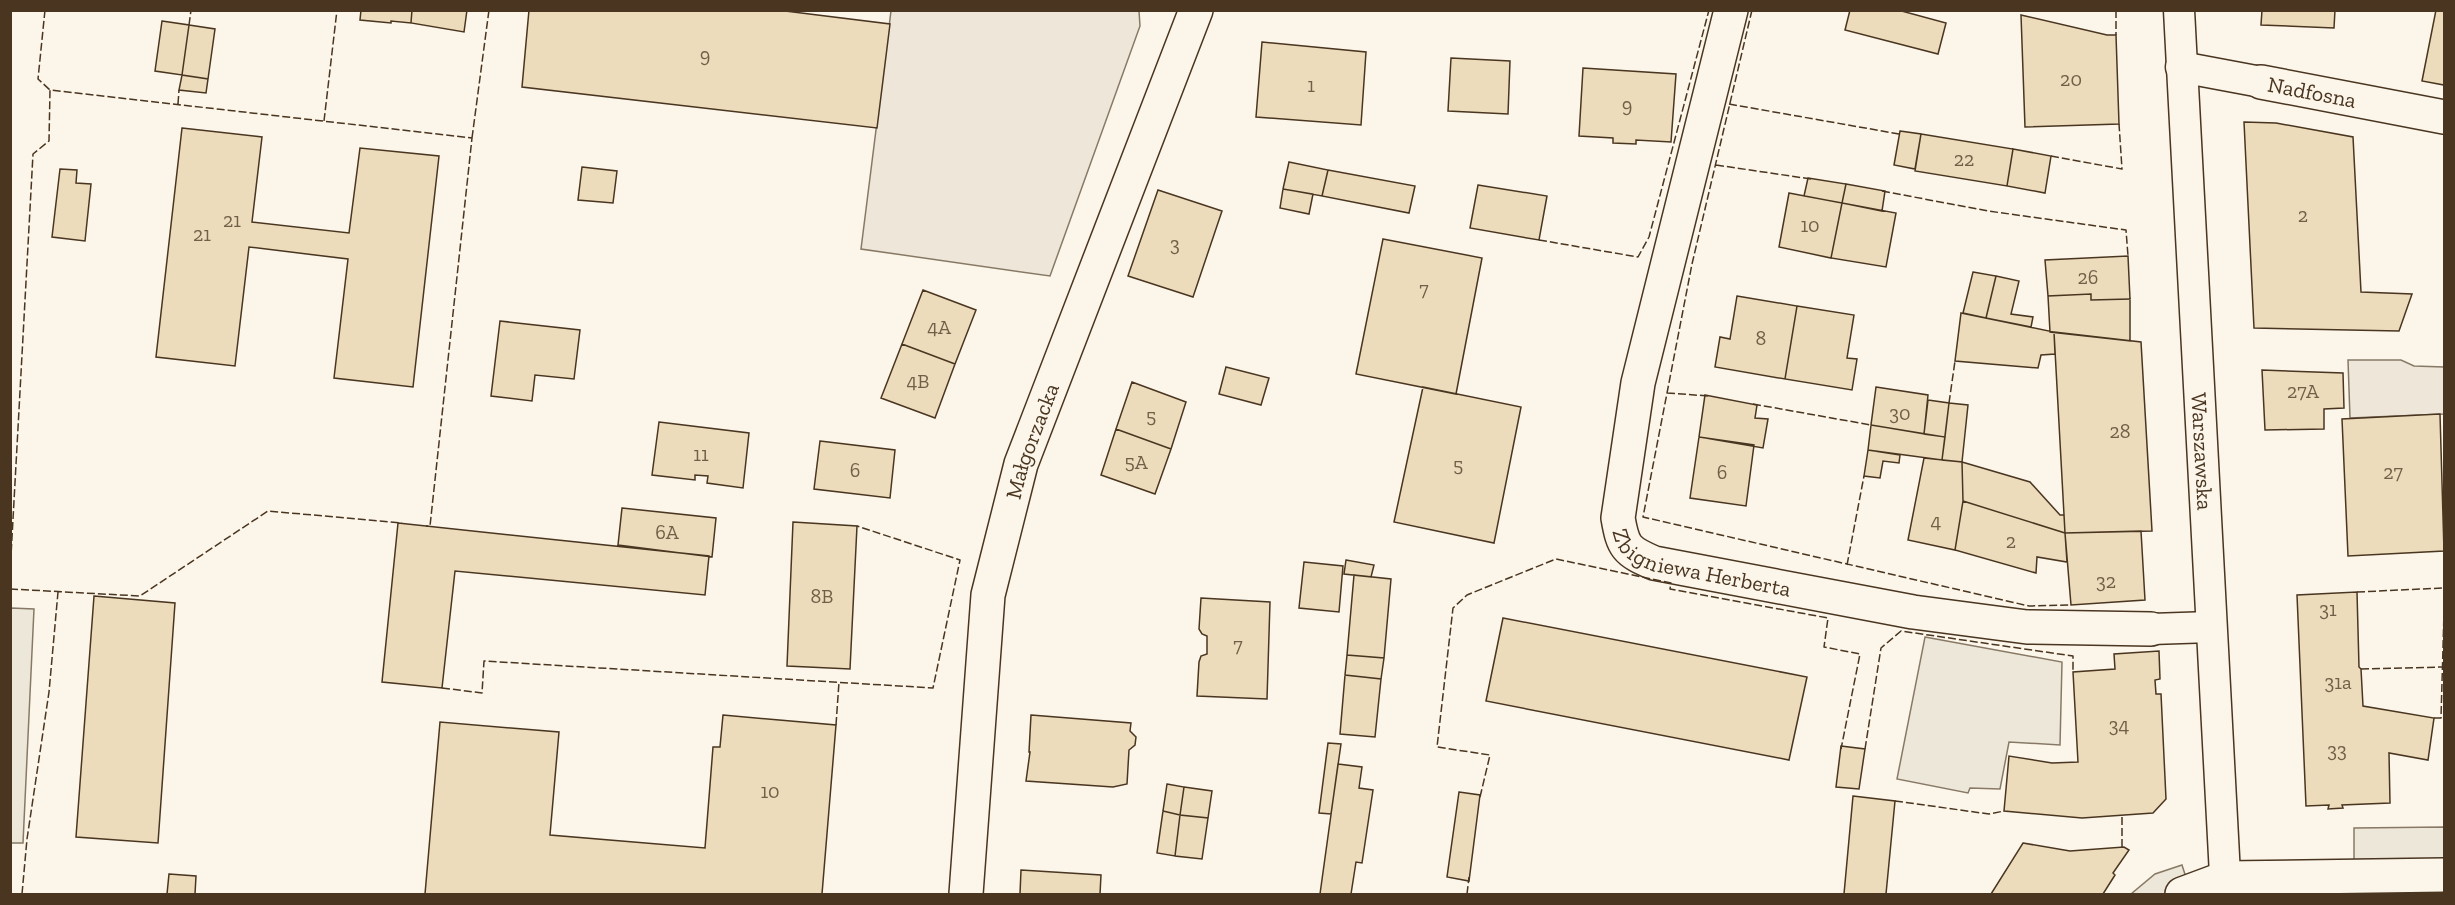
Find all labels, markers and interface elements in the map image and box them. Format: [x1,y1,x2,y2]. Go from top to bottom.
house number: 9 [700,43,710,67]
house number: 20 [2060,67,2082,91]
street label: Nadfosna [2266,70,2359,114]
house number: 1 [1307,73,1315,97]
house number: 9 [1622,93,1632,117]
house number: 22 [1954,147,1974,171]
house number: 2 [2298,203,2308,227]
house number: 21 [223,208,241,232]
house number: 10 [1800,213,1820,237]
house number: 21 [193,222,211,246]
house number: 3 [1170,232,1180,256]
house number: 26 [2078,265,2098,289]
house number: 7 [1419,277,1429,301]
house number: 4A [927,315,952,339]
house number: 8 [1756,326,1766,350]
house number: 4B [907,369,929,393]
street label: Małgorzacka [999,379,1065,502]
house number: 27A [2287,379,2320,403]
street label: Warszawska [2186,392,2219,511]
house number: 30 [1889,401,1911,425]
house number: 5 [1146,404,1156,428]
house number: 28 [2109,419,2131,443]
house number: 11 [693,442,709,466]
house number: 5A [1124,450,1149,474]
house number: 5 [1453,453,1463,477]
house number: 6 [850,458,860,482]
house number: 6 [1717,460,1727,484]
house number: 27 [2383,460,2403,484]
house number: 4 [1931,509,1942,533]
house number: 6A [655,520,680,544]
street label: Zbigniewa Herberta [1607,525,1793,602]
house number: 2 [2006,529,2016,553]
house number: 32 [2096,569,2116,593]
house number: 8B [811,584,833,608]
house number: 31 [2319,597,2337,621]
house number: 7 [1233,633,1243,657]
house number: 31a [2324,670,2352,694]
house number: 34 [2109,713,2129,737]
house number: 33 [2327,738,2347,762]
house number: 10 [760,779,780,803]

